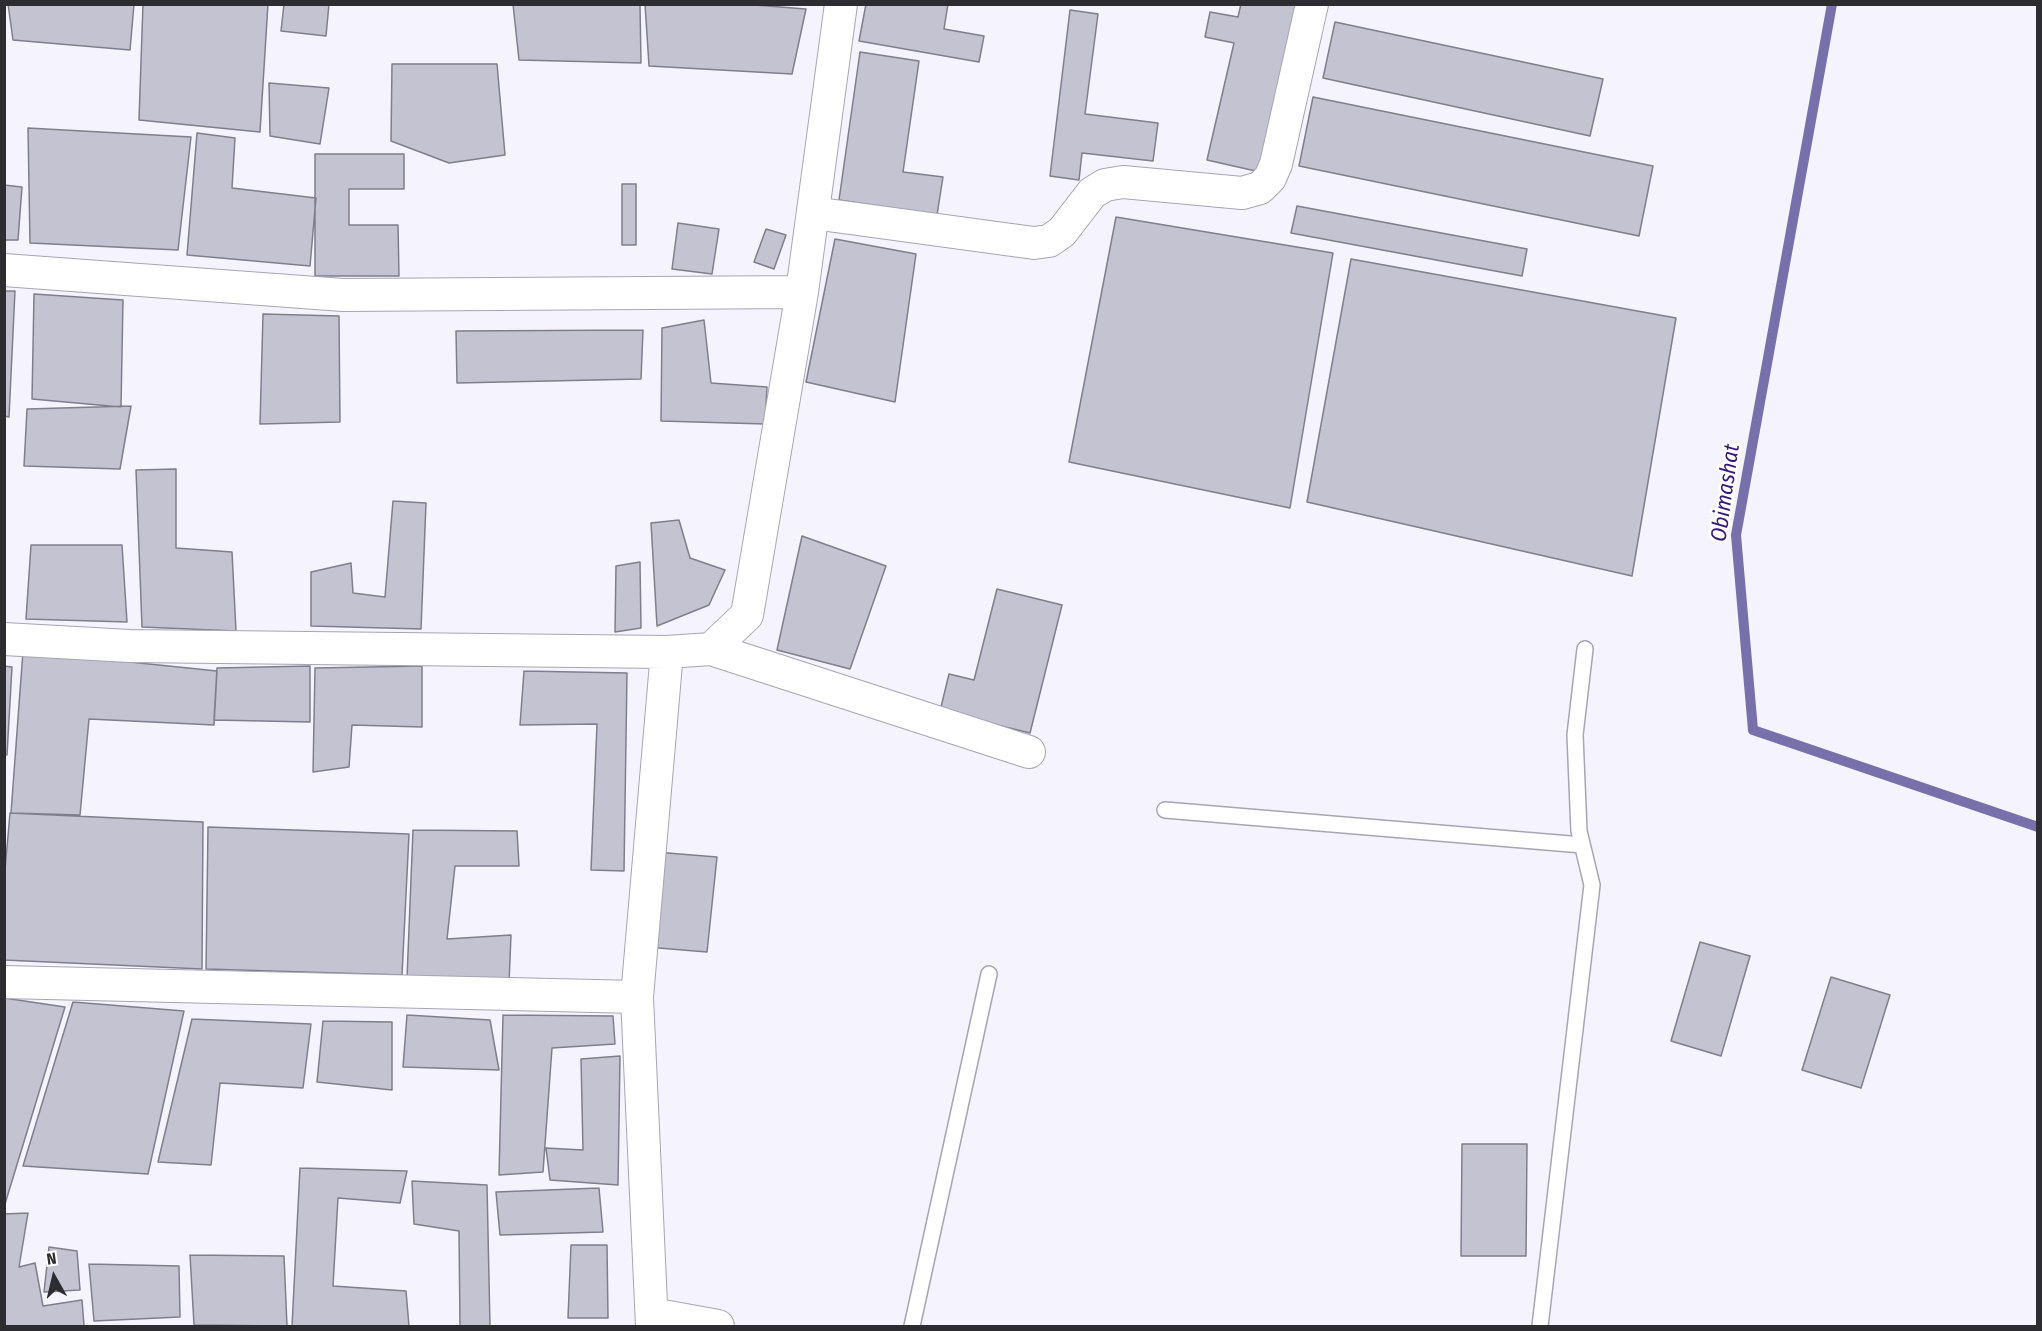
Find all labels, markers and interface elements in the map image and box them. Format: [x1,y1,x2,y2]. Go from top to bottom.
water label: Obimashat [1706,442,1746,544]
north arrow [24,1247,84,1307]
text: N [45,1249,57,1269]

